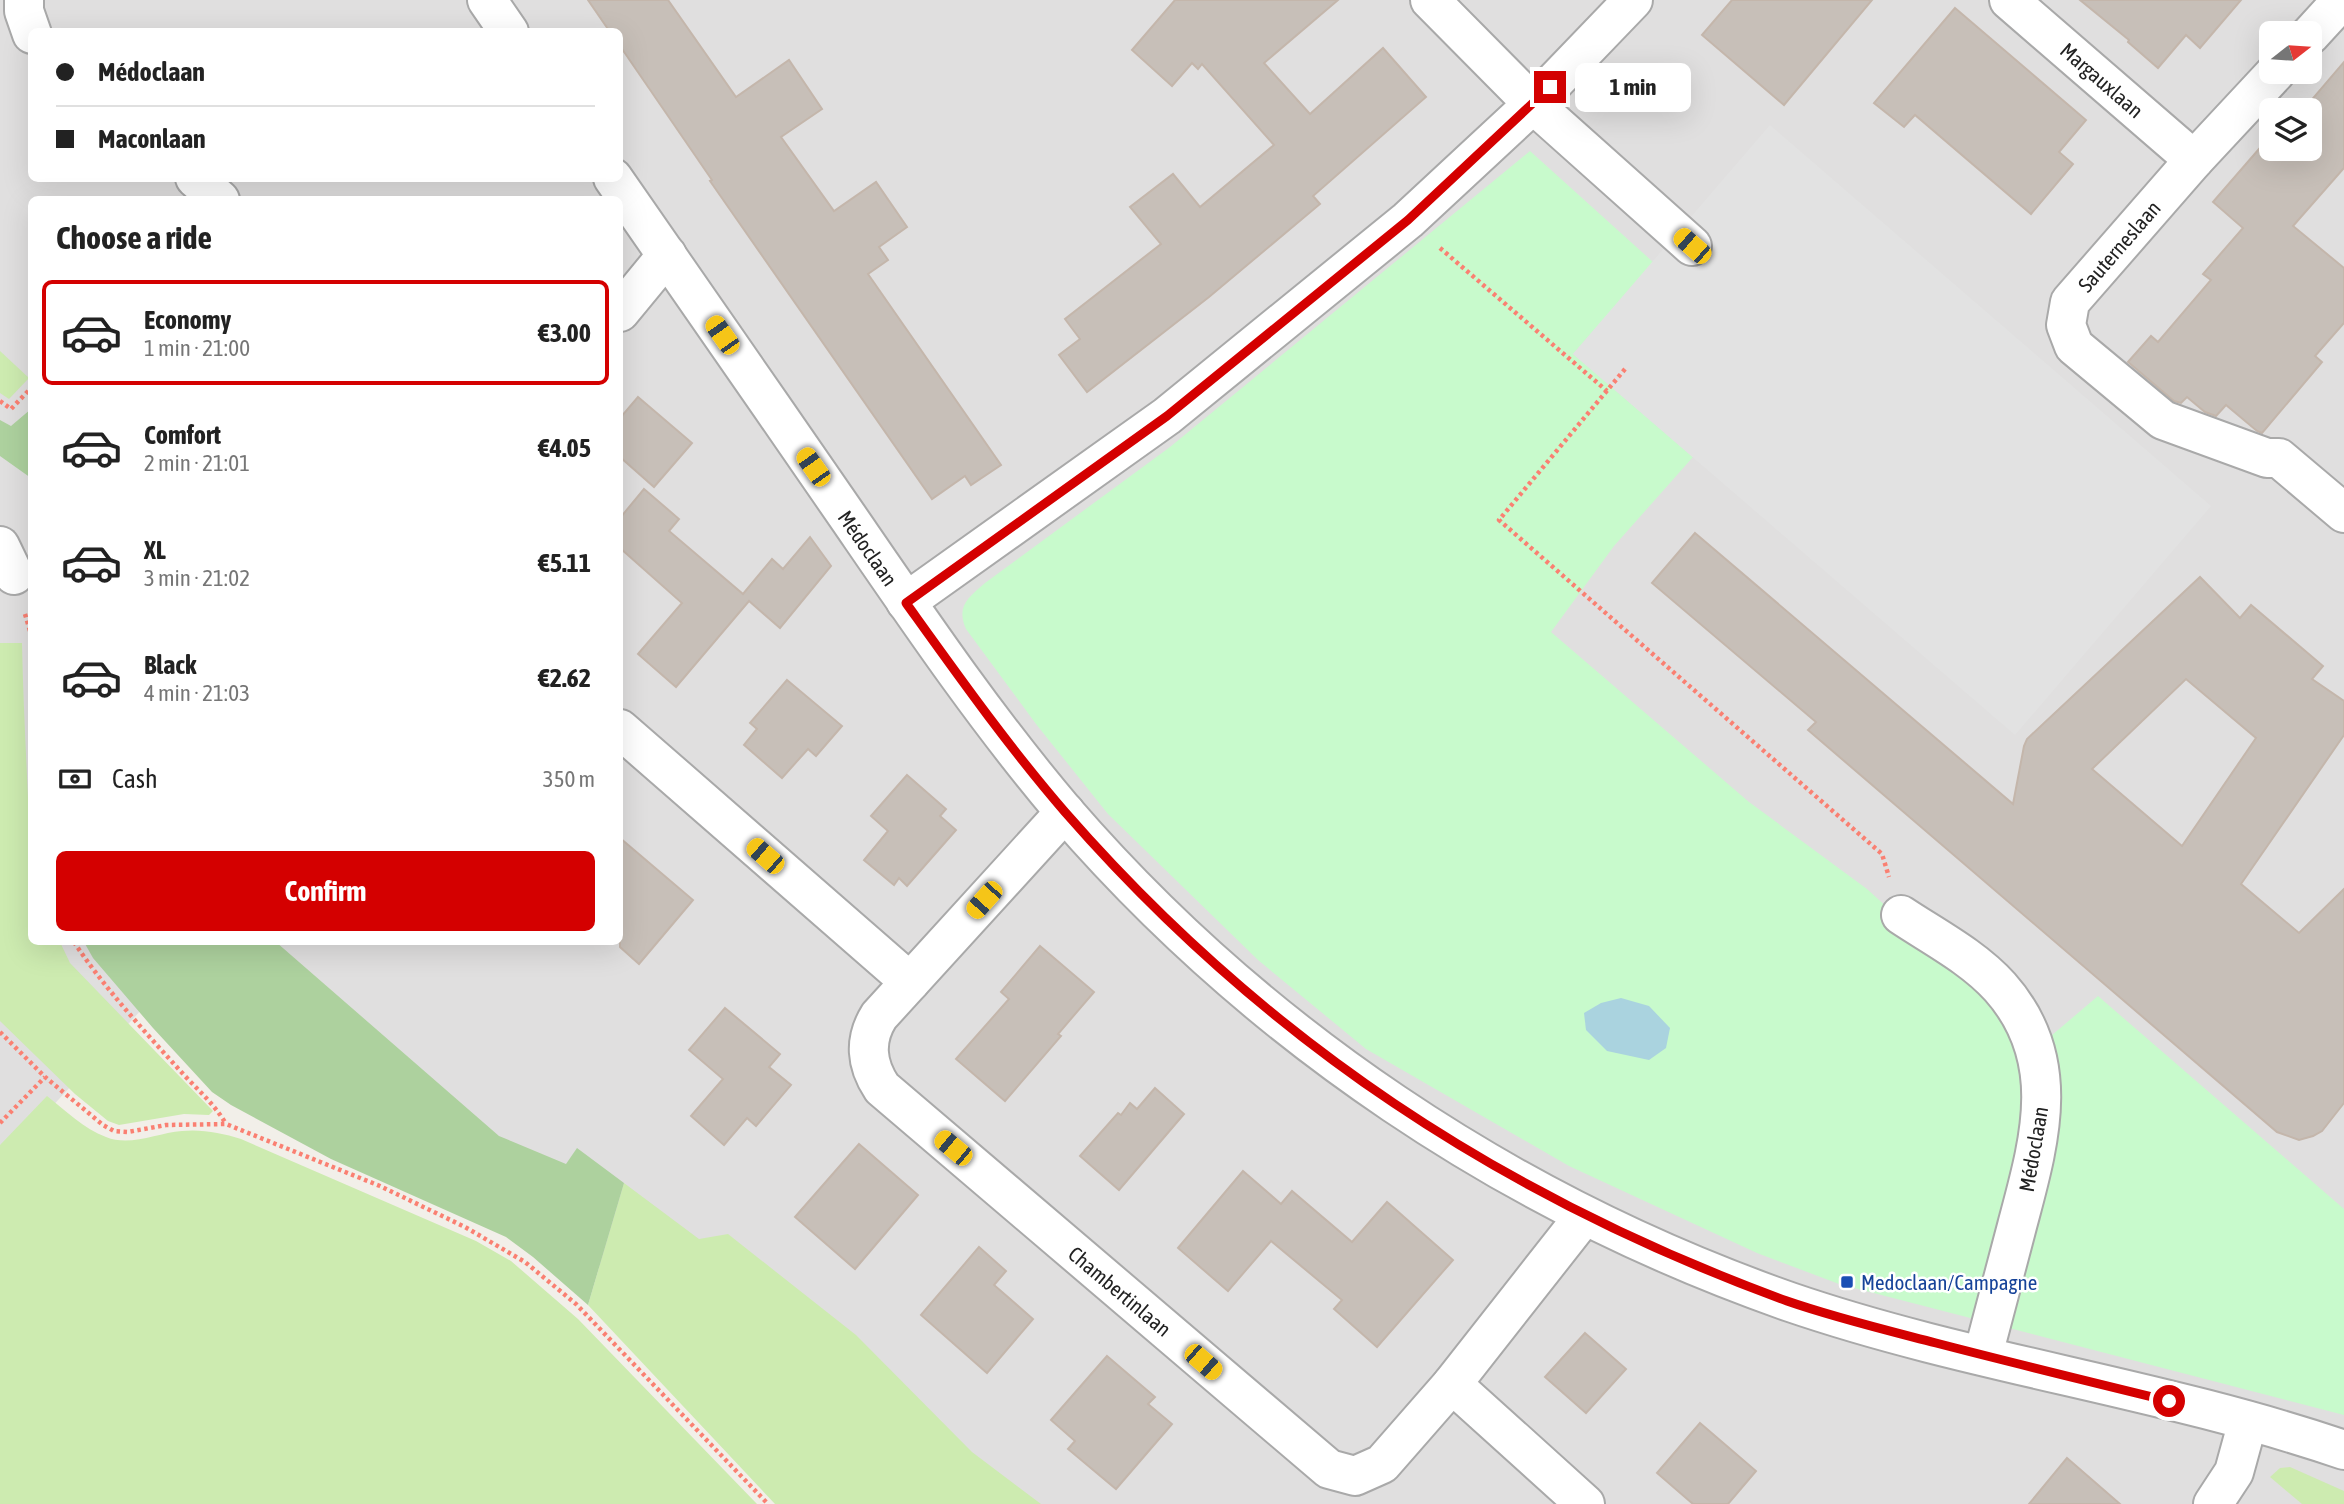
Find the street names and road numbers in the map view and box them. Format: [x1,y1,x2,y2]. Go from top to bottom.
street label: Margauxlaan [2056,38,2148,122]
street label: Sauterneslaan [2073,196,2165,296]
street label: Médoclaan [833,506,903,590]
street label: Médoclaan [2014,1104,2052,1194]
street label: Chambertinlaan [1064,1241,1176,1341]

